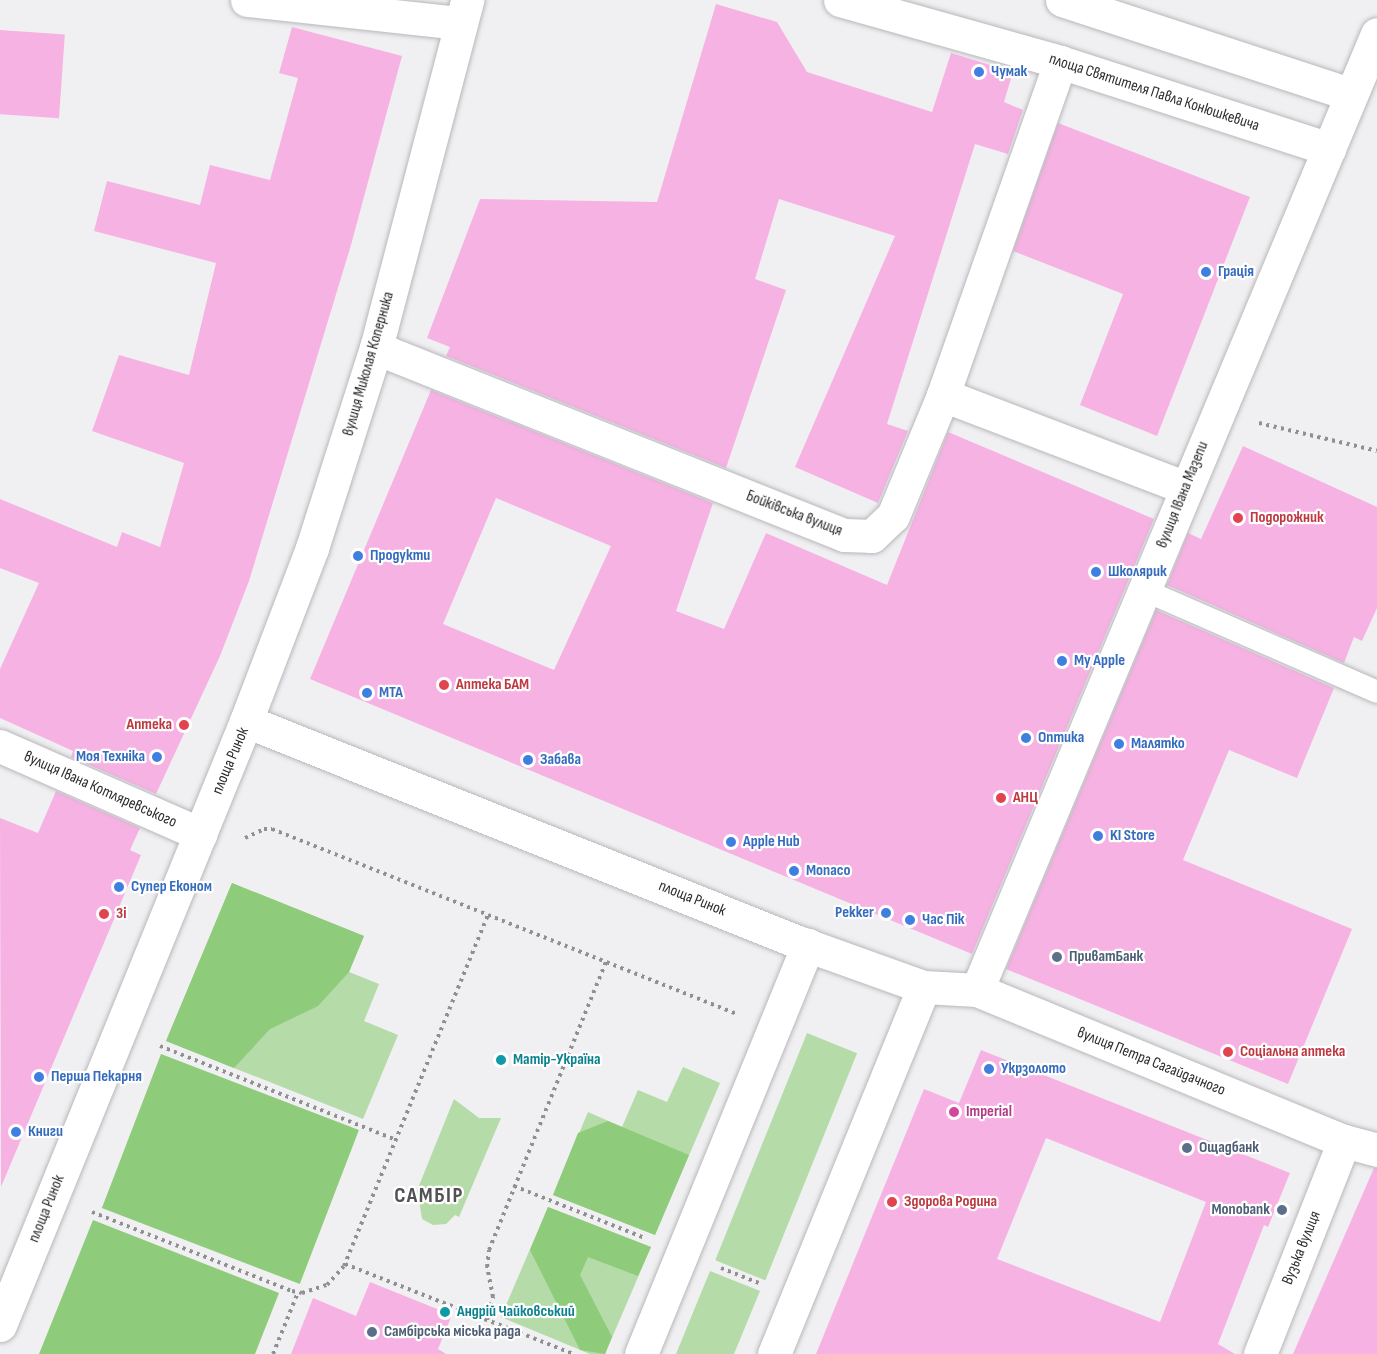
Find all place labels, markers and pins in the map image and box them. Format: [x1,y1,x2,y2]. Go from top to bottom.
place label: Чумак [991,62,1027,82]
marker: Чумак [972,65,986,79]
place label: Грація [1218,262,1254,282]
marker: Грація [1199,265,1213,279]
place label: Подорожник [1250,508,1324,528]
marker: Подорожник [1231,511,1245,525]
place label: Продукти [370,546,430,566]
marker: Продукти [351,549,365,563]
place label: Школярик [1108,562,1167,582]
marker: Школярик [1089,565,1103,579]
place label: My Apple [1074,651,1125,671]
marker: My Apple [1055,654,1069,668]
place label: Аптека БАМ [456,675,529,695]
marker: Аптека БАМ [437,678,451,692]
place label: MTA [379,683,403,703]
marker: MTA [360,686,374,700]
place label: Аптека [126,715,172,735]
marker: Аптека [177,718,191,732]
place label: Оптика [1038,728,1084,748]
marker: Оптика [1019,731,1033,745]
place label: Малятко [1131,734,1185,754]
marker: Малятко [1112,737,1126,751]
place label: Моя Техніка [76,747,145,767]
marker: Моя Техніка [150,750,164,764]
place label: Забава [540,750,581,770]
marker: Забава [521,753,535,767]
place label: АНЦ [1013,788,1038,808]
marker: АНЦ [994,791,1008,805]
place label: KI Store [1110,826,1155,846]
marker: KI Store [1091,829,1105,843]
place label: Apple Hub [743,832,800,852]
marker: Apple Hub [724,835,738,849]
place label: Monaco [806,861,850,881]
marker: Monaco [787,864,801,878]
place label: Супер Економ [131,877,212,897]
marker: Супер Економ [112,880,126,894]
place label: Pekker [835,903,874,923]
place label: 3і [116,904,126,924]
marker: Pekker [879,906,893,920]
marker: 3і [97,907,111,921]
place label: Час Пік [922,910,964,930]
marker: Час Пік [903,913,917,927]
place label: ПриватБанк [1069,947,1143,967]
marker: ПриватБанк [1050,950,1064,964]
place label: Соціальна аптека [1240,1042,1345,1062]
marker: Соціальна аптека [1221,1045,1235,1059]
place label: Матір-Україна [513,1050,601,1070]
marker: Матір-Україна [494,1053,508,1067]
place label: Укрзолото [1001,1059,1066,1079]
marker: Укрзолото [982,1062,996,1076]
place label: Перша Пекарня [51,1067,142,1087]
marker: Перша Пекарня [32,1070,46,1084]
place label: Imperial [966,1102,1012,1122]
marker: Imperial [947,1105,961,1119]
place label: Книги [28,1122,63,1142]
marker: Книги [9,1125,23,1139]
place label: Ощадбанк [1199,1138,1259,1158]
marker: Ощадбанк [1180,1141,1194,1155]
place label: Здорова Родина [904,1192,997,1212]
marker: Здорова Родина [885,1195,899,1209]
place label: Monobank [1211,1200,1270,1220]
marker: Monobank [1275,1203,1289,1217]
place label: Андрій Чайковський [457,1302,575,1322]
marker: Андрій Чайковський [438,1305,452,1319]
place label: Самбірська міська рада [384,1322,521,1342]
marker: Самбірська міська рада [365,1325,379,1339]

